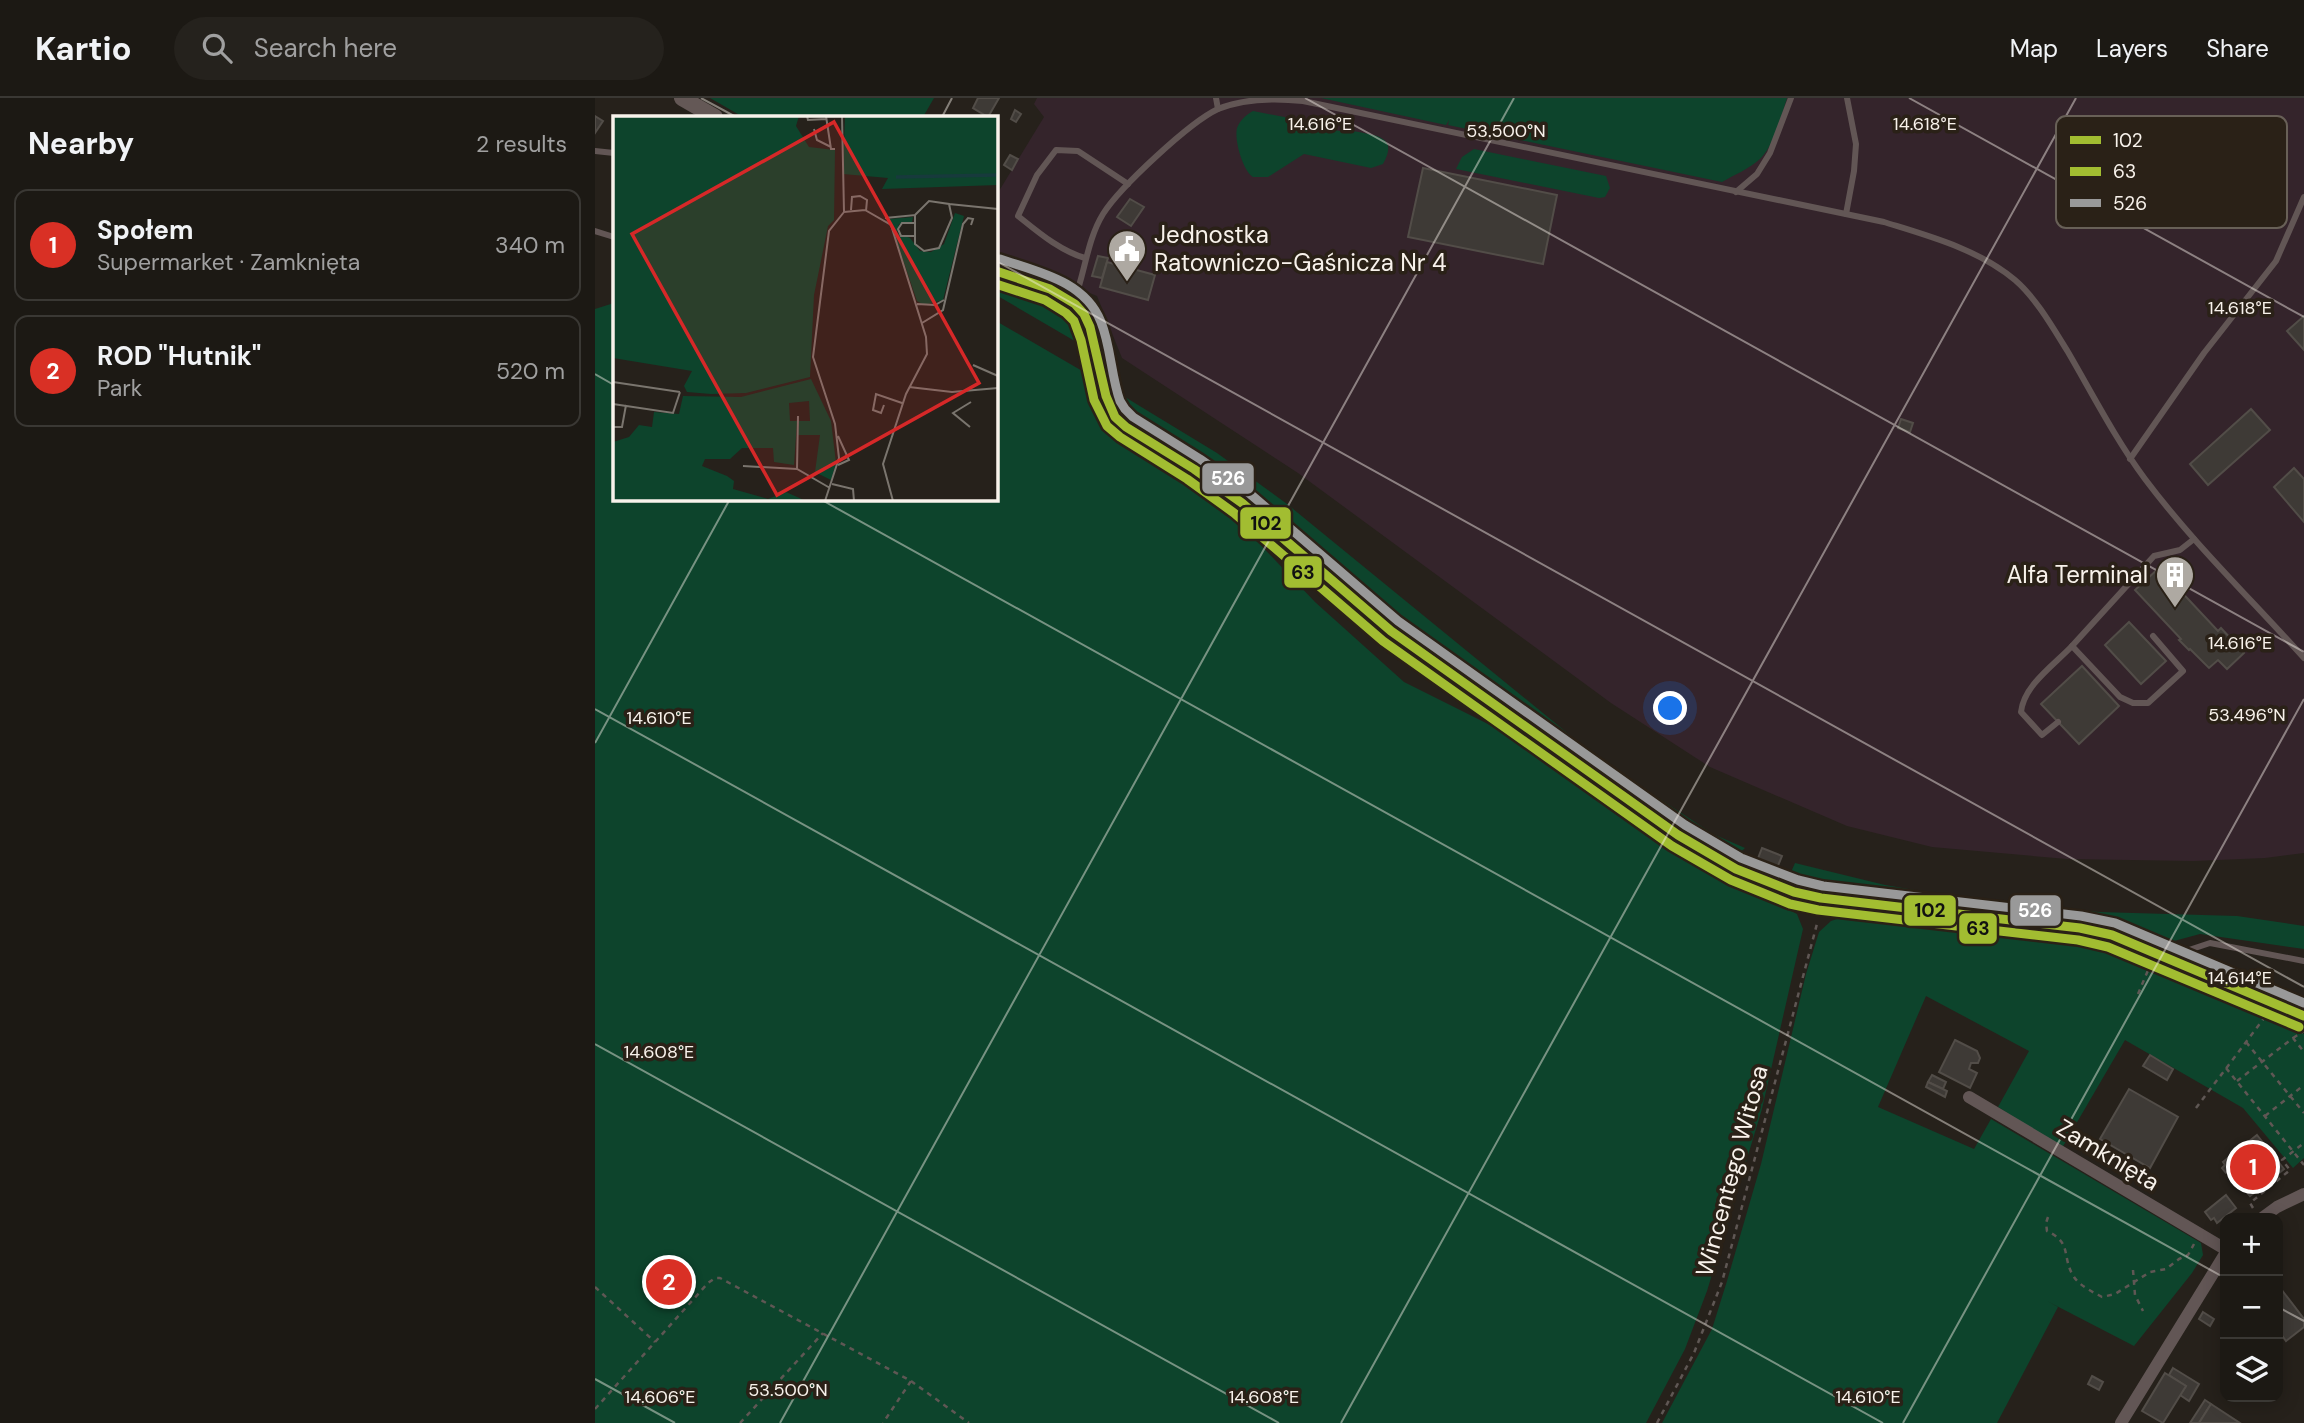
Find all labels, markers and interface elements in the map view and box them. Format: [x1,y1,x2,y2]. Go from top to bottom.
search box [174,17,664,80]
text: Kartio [35,27,132,70]
icon: search [198,29,236,67]
text: Search here [254,31,397,65]
text: Map [2010,33,2058,64]
text: Layers [2096,33,2168,64]
text: Share [2206,33,2269,64]
text: 14.616°E [1288,112,1352,136]
text: 14.618°E [1893,112,1957,136]
inset map [613,116,997,500]
legend [2056,116,2287,228]
text: 53.500°N [1466,119,1546,143]
text: Nearby [28,124,134,163]
text: 102 [2113,128,2143,153]
text: 2 results [476,129,567,159]
text: 63 [2113,159,2136,184]
text: 526 [2113,191,2147,216]
text: Społem [97,213,193,247]
place label: Jednostka Ratowniczo-Gaśnicza Nr 4 [1154,219,1447,278]
public building icon: Jednostka Ratowniczo-Gaśnicza Nr 4 [1106,228,1148,283]
text: 1 [49,230,57,260]
text: 340 m [495,230,565,260]
text: Supermarket · Zamknięta [97,247,360,277]
text: 14.618°E [2208,296,2272,320]
text: ROD "Hutnik" [97,339,261,373]
text: 2 [46,356,60,386]
text: 520 m [496,356,565,386]
text: Park [97,373,142,403]
line badge: 526 [1201,462,1255,495]
text: 526 [1211,466,1245,491]
line badge: 102 [1239,506,1292,540]
text: 102 [1250,511,1282,536]
building icon: Alfa Terminal [2154,554,2196,609]
line badge: 63 [1283,555,1323,589]
place label: Alfa Terminal [2006,559,2148,590]
text: 63 [1291,560,1315,585]
text: 14.616°E [2208,631,2272,655]
your location [1653,691,1687,725]
text: 53.496°N [2208,703,2286,727]
text: 14.610°E [626,706,692,730]
line badge: 102 [1903,894,1957,927]
line badge: 526 [2009,894,2062,927]
text: 102 [1914,898,1946,923]
text: 526 [2018,898,2052,923]
line badge: 63 [1958,912,1998,945]
text: 63 [1966,916,1990,941]
text: 14.614°E [2208,966,2272,990]
text: 14.608°E [624,1040,694,1064]
street label: Wincentego Witosa [1688,1062,1775,1280]
street label: Zamknięta [2051,1112,2165,1197]
pin: 1 [2230,1141,2276,1193]
map controls [2220,1213,2283,1402]
button: + [2220,1213,2283,1276]
pin: 2 [646,1256,692,1308]
button: − [2220,1276,2283,1339]
button: layers [2220,1339,2283,1402]
text: 53.500°N [748,1378,828,1402]
text: 14.606°E [625,1385,695,1409]
text: 14.608°E [1229,1385,1299,1409]
text: 14.610°E [1835,1385,1901,1409]

